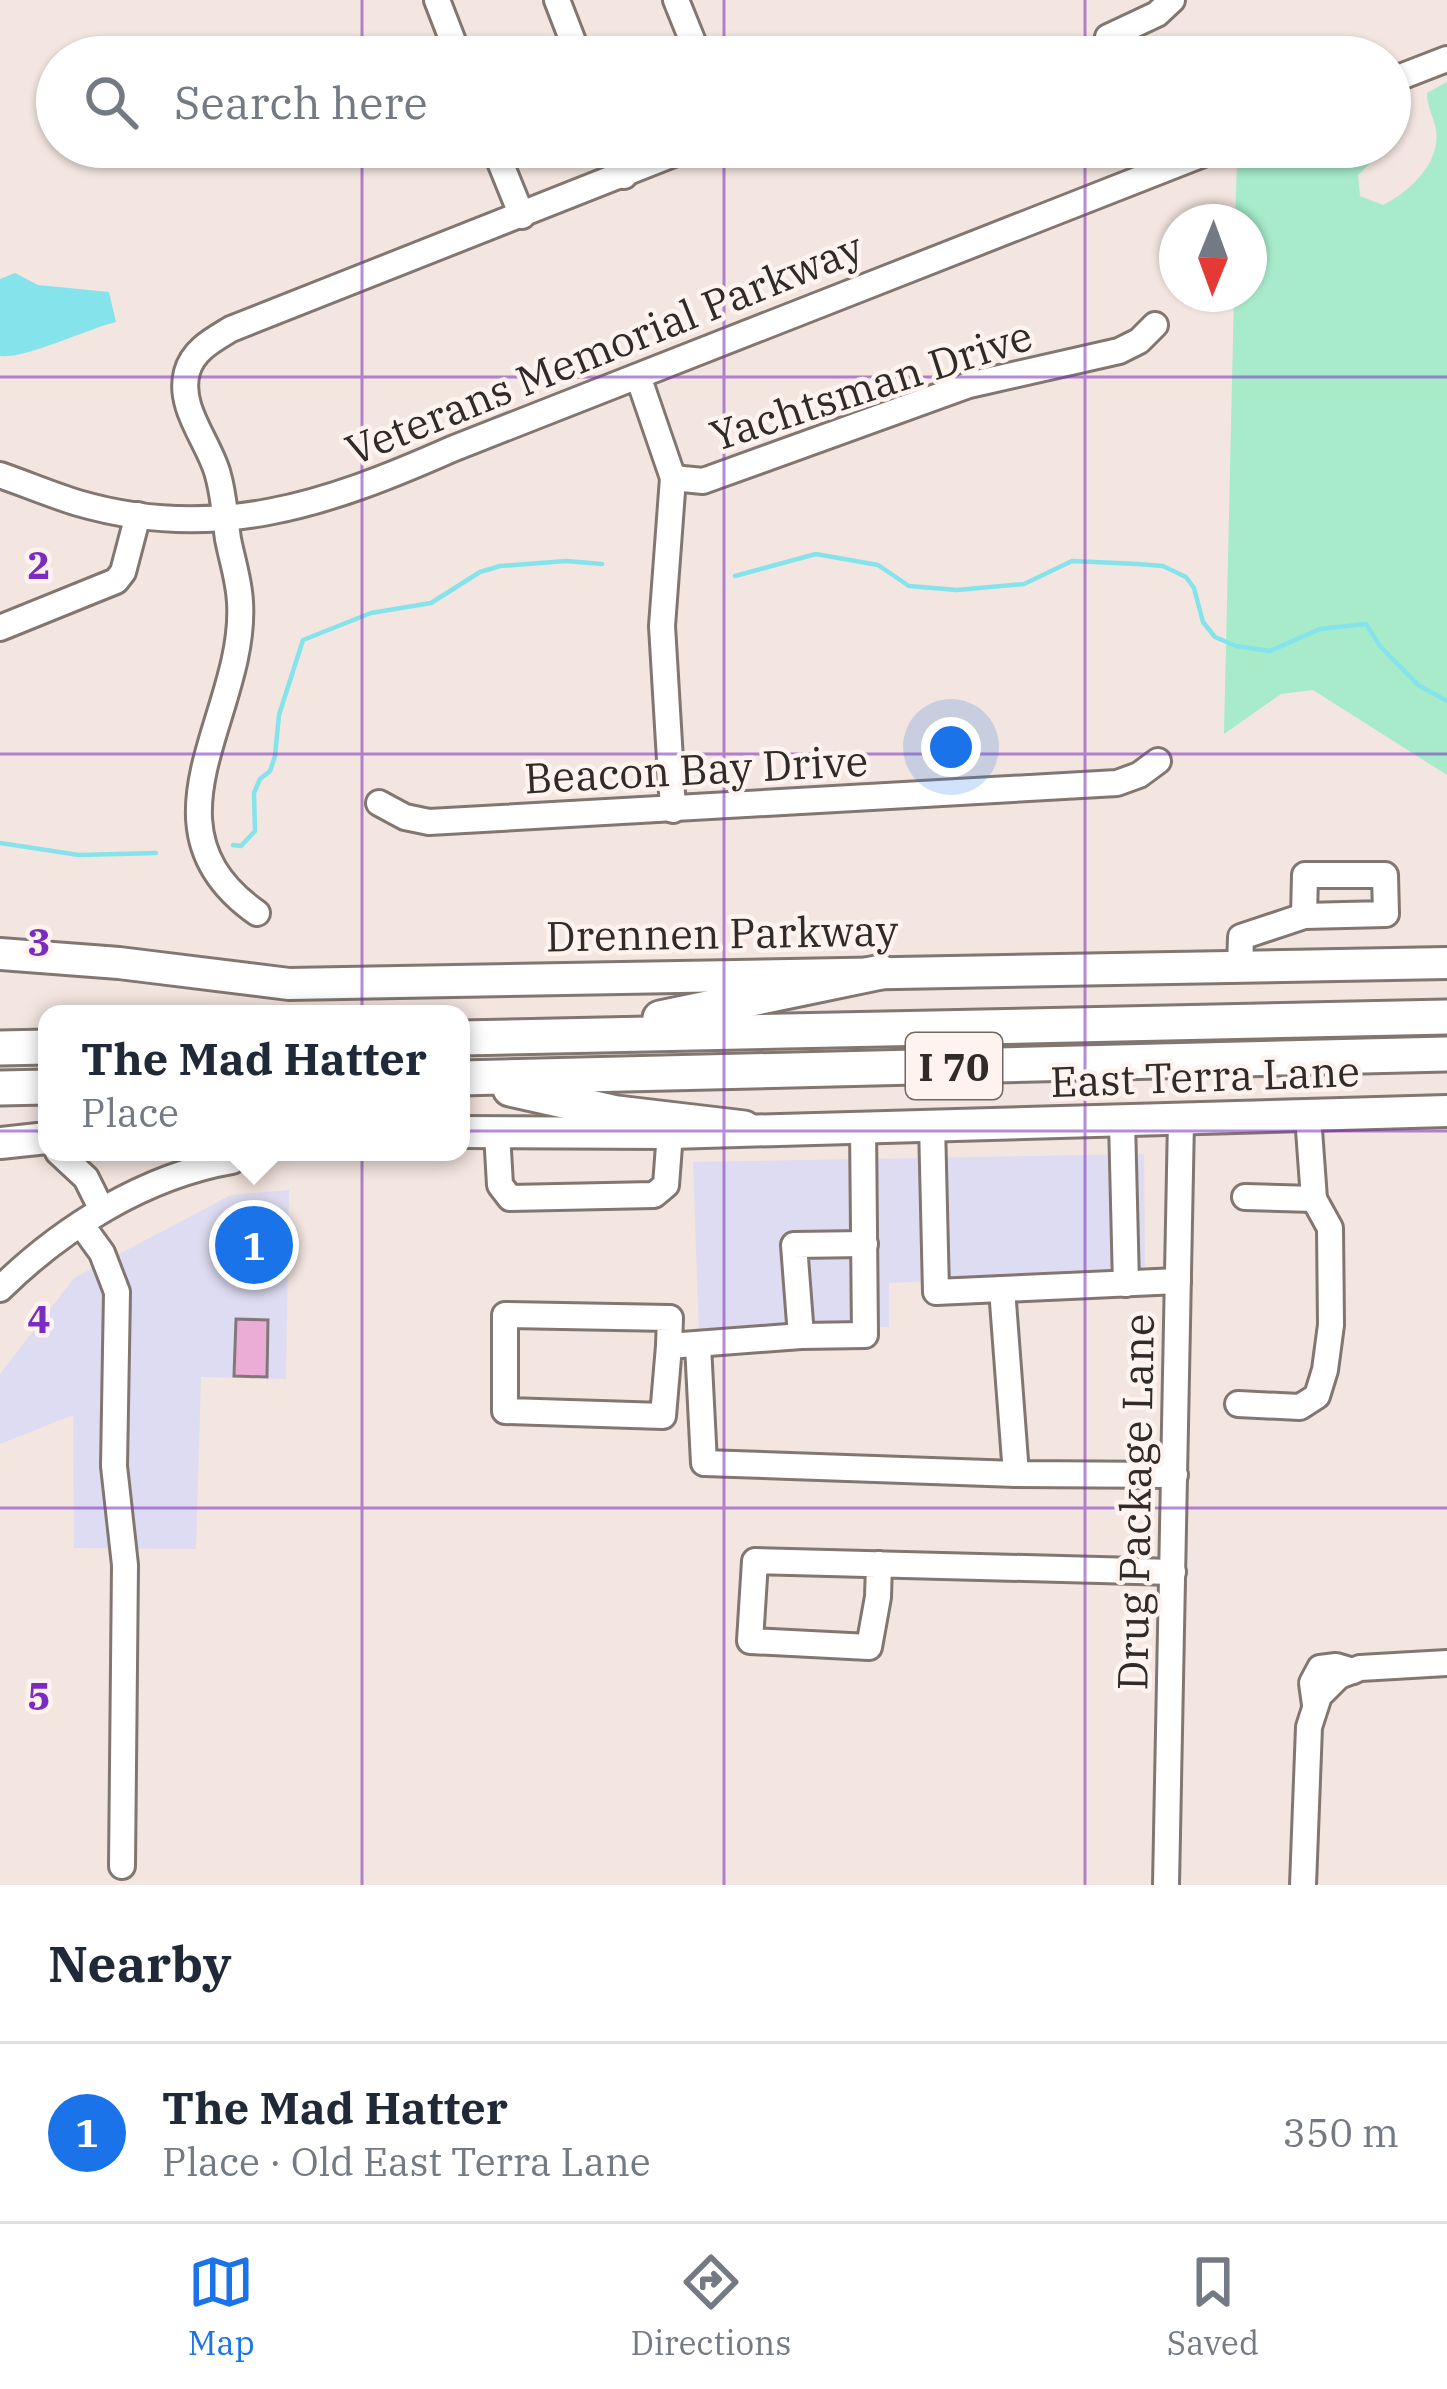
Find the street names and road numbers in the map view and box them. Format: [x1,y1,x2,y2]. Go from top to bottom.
street label: Veterans Memorial Parkway [337,219,871,477]
street label: Yachtsman Drive [703,307,1039,463]
street label: Beacon Bay Drive [523,733,869,805]
street label: Drennen Parkway [545,902,899,964]
road number: I 70 [906,1033,1002,1099]
street label: East Terra Lane [1049,1043,1361,1109]
street label: Drug Package Lane [1104,1313,1166,1691]

